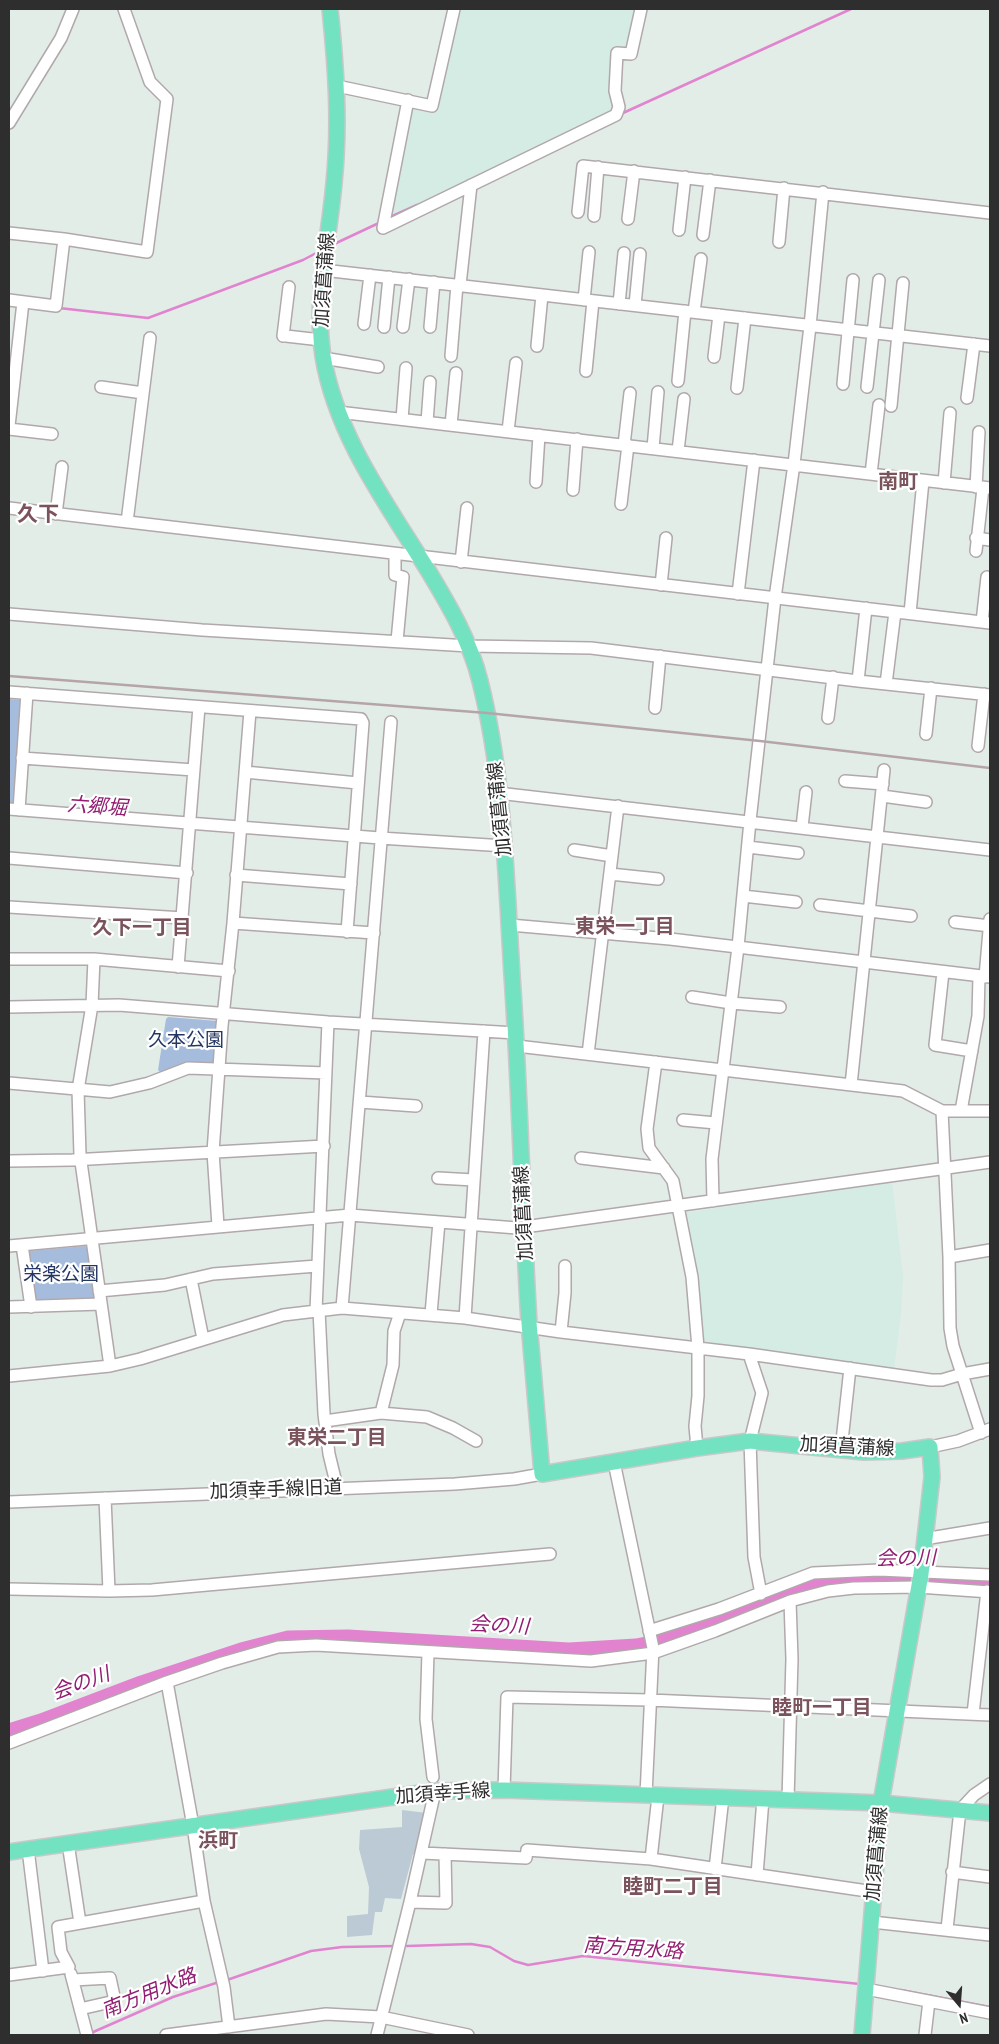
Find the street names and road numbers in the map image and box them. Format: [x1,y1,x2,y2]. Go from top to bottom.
street label: 加須菖蒲線 [310,232,340,328]
street label: 加須菖蒲線 [484,761,516,857]
street label: 加須菖蒲線 [510,1165,538,1261]
street label: 加須菖蒲線 [799,1433,895,1461]
street label: 加須幸手線旧道 [209,1476,343,1504]
street label: 加須幸手線 [395,1779,491,1809]
street label: 加須菖蒲線 [862,1806,892,1902]

